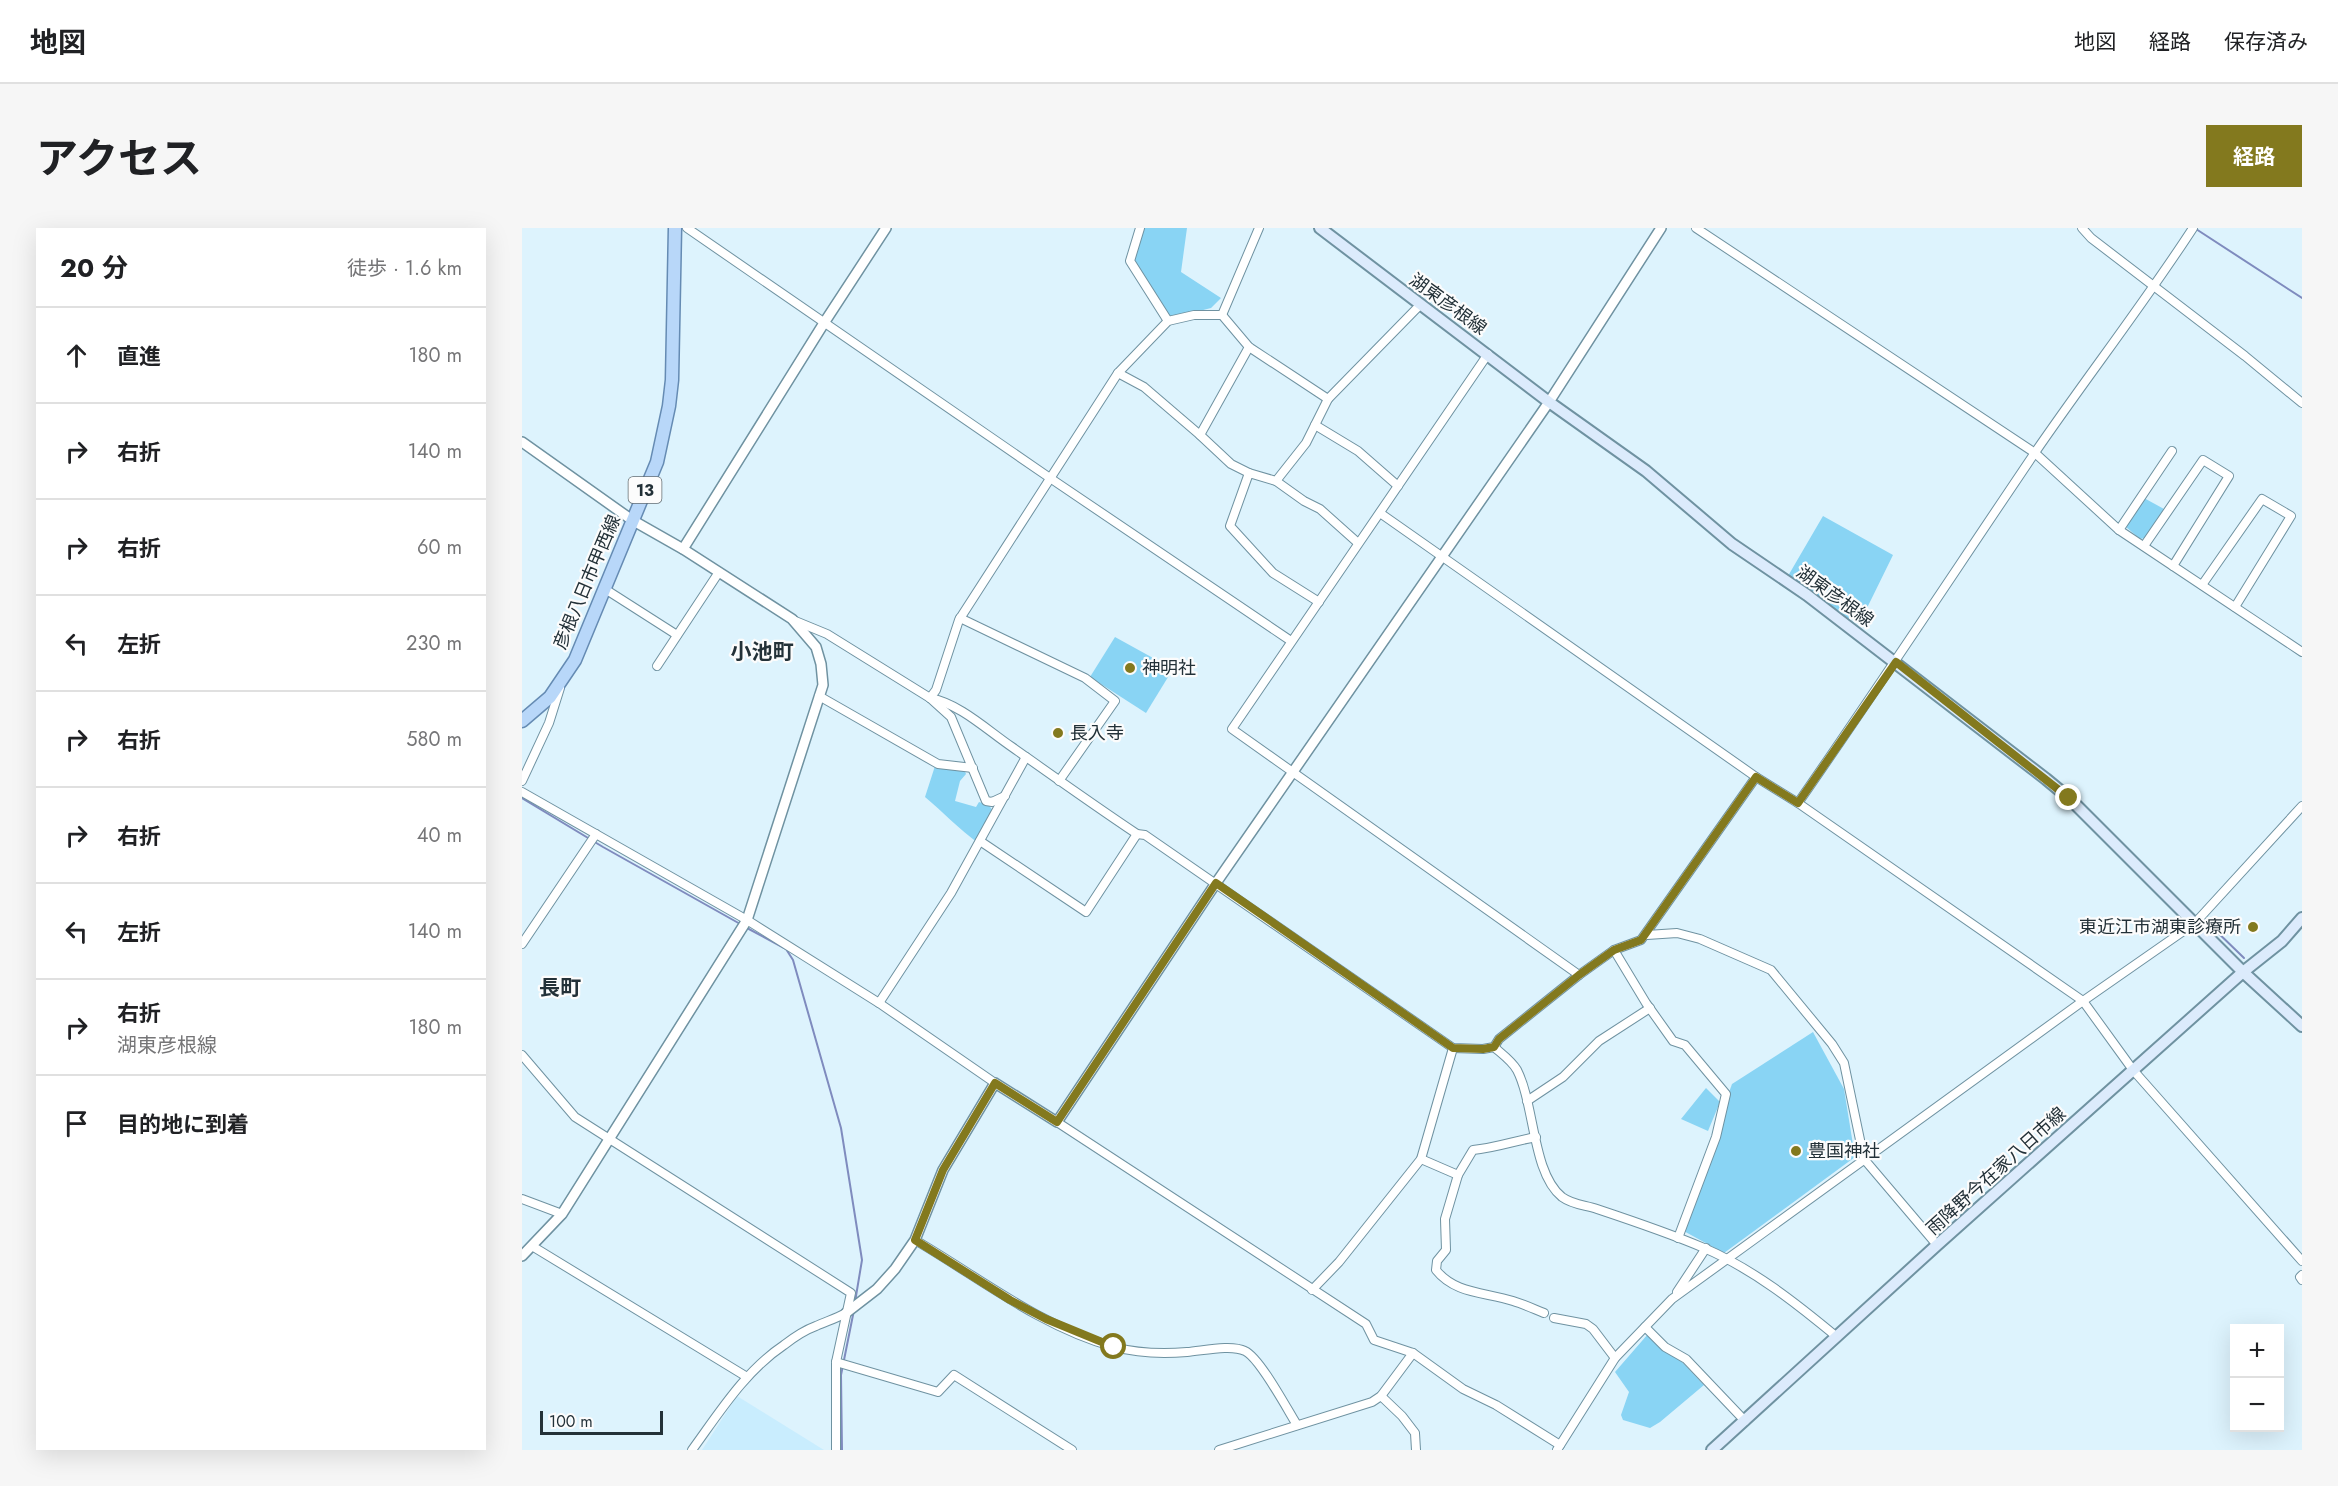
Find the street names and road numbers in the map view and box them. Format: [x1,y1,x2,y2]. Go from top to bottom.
street label: 湖東彦根線 [1404,267,1492,341]
road number: 13 [628,477,662,503]
street label: 彦根八日市甲西線 [547,511,627,653]
street label: 湖東彦根線 [1791,559,1879,633]
street label: 雨降野今在家八日市線 [1920,1101,2072,1241]

